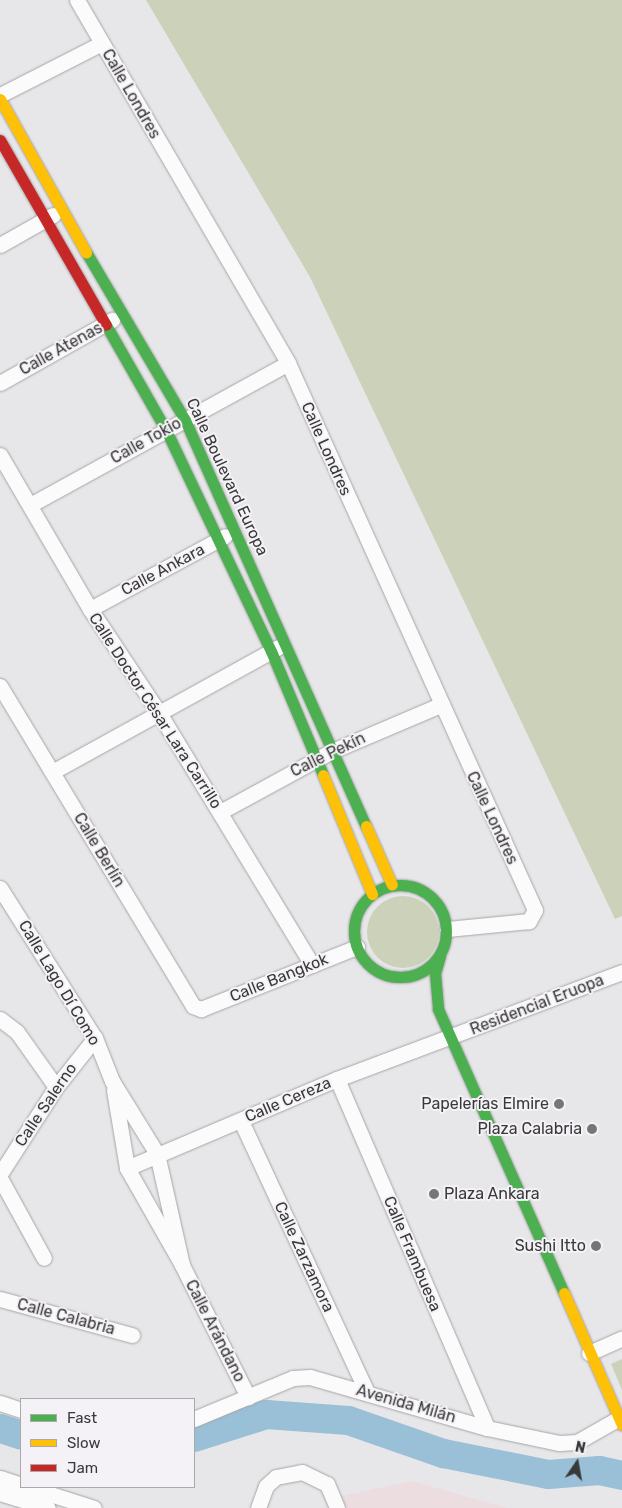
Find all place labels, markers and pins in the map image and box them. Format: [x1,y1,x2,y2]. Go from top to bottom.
place label: Papelerías Elmire [421,1094,549,1114]
marker: Papelerías Elmire [553,1098,565,1110]
place label: Plaza Calabria [478,1119,582,1139]
marker: Plaza Calabria [586,1123,598,1135]
place label: Plaza Ankara [444,1184,540,1204]
marker: Plaza Ankara [428,1188,440,1200]
place label: Sushi Itto [515,1236,586,1256]
marker: Sushi Itto [590,1240,602,1252]

